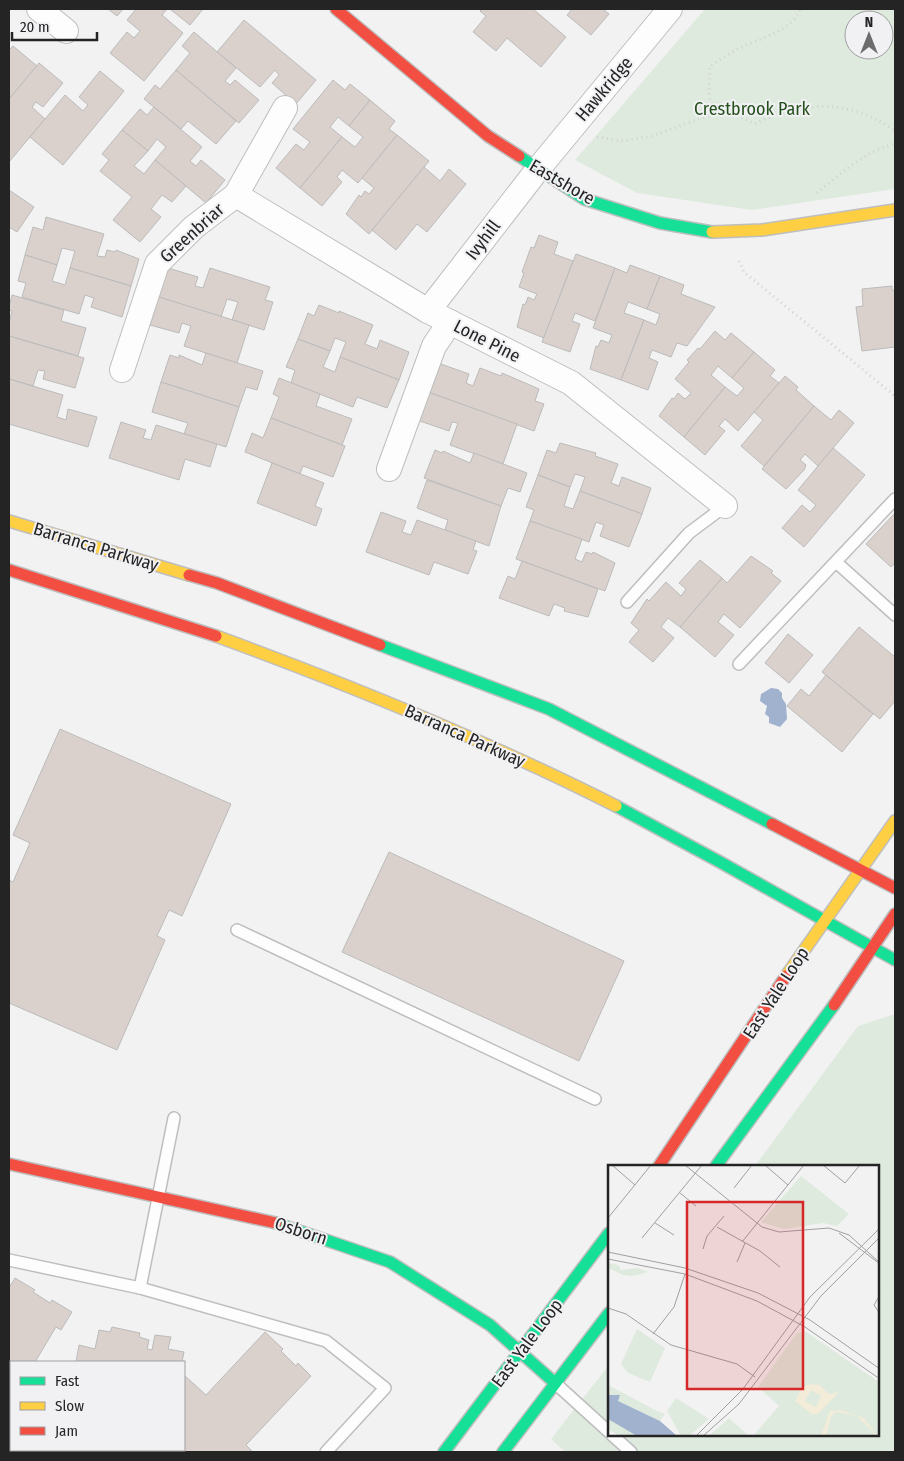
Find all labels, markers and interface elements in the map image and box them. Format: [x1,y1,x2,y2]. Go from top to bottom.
scale bar [12,10,98,42]
north arrow [844,10,894,60]
text: N [865,14,873,31]
text: 20 m [20,18,50,36]
street label: Hawkridge [571,52,637,126]
park label: Crestbrook Park [694,98,811,120]
street label: Eastshore [525,155,599,210]
street label: Greenbriar [155,198,229,268]
street label: Ivyhill [461,216,505,264]
street label: Lone Pine [450,315,524,367]
street label: Barranca Parkway [31,518,161,576]
street label: Barranca Parkway [401,700,529,772]
street label: East Yale Loop [738,943,814,1043]
inset map [608,1165,879,1436]
street label: Osborn [272,1212,330,1250]
street label: East Yale Loop [487,1295,567,1391]
legend [10,1361,185,1451]
text: Fast [55,1372,79,1390]
text: Slow [55,1397,84,1415]
text: Jam [55,1422,78,1440]

